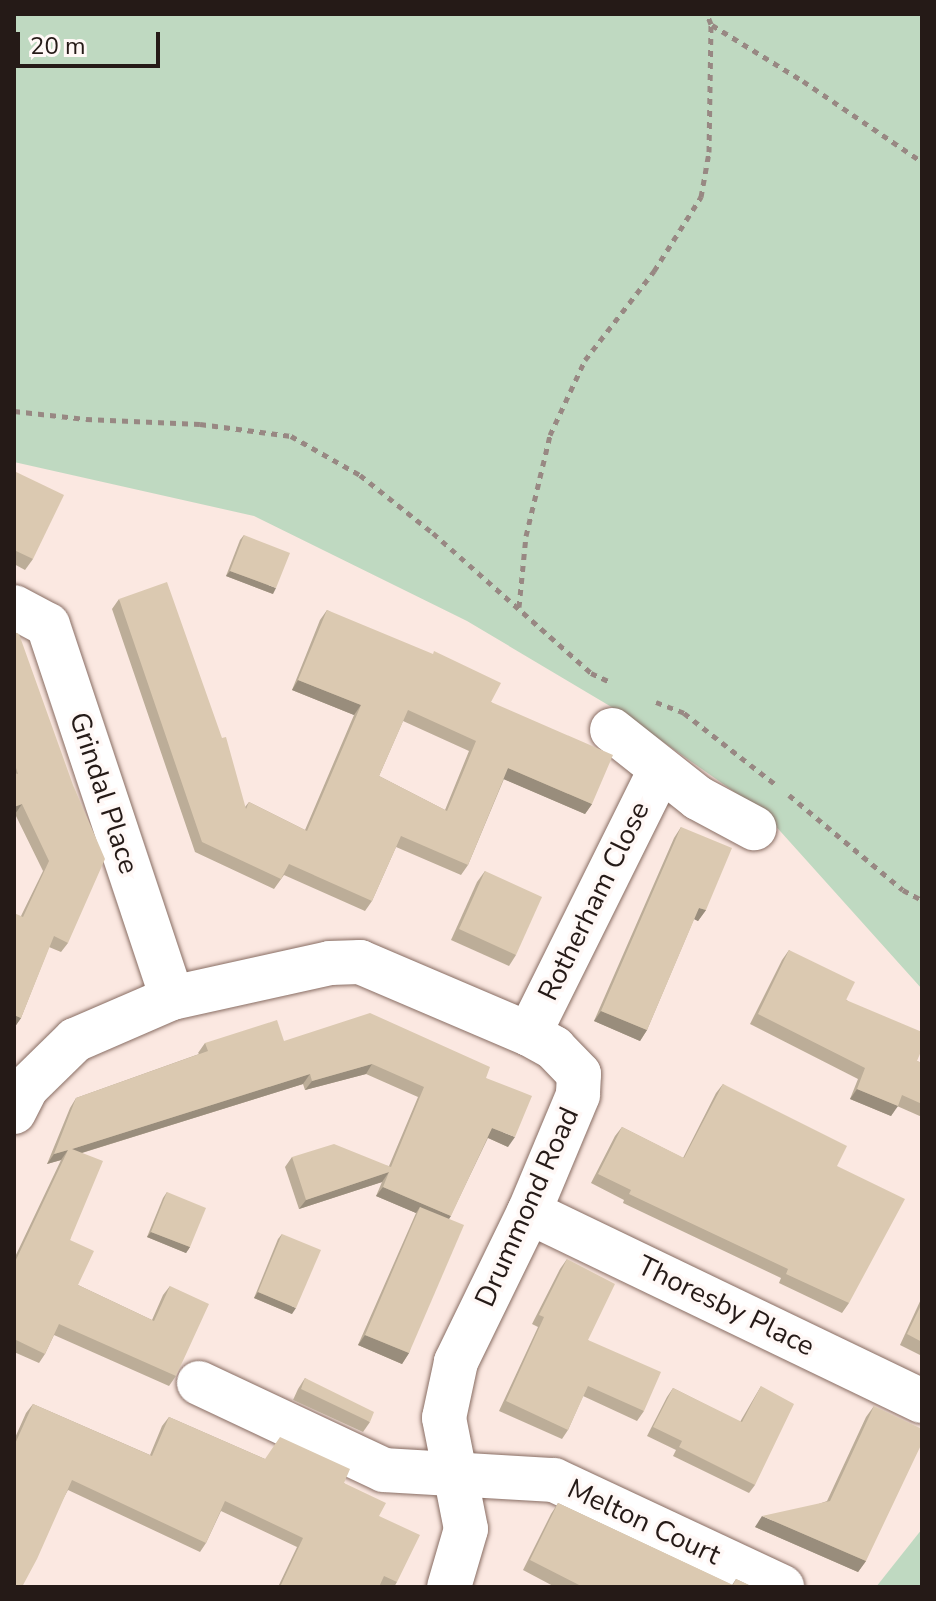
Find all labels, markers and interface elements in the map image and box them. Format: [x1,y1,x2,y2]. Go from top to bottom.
scale bar [20,16,164,66]
text: 20 m [30,30,86,62]
street label: Grindal Place [62,708,146,878]
street label: Rotherham Close [531,796,657,1006]
street label: Drummond Road [468,1102,586,1312]
street label: Thoresby Place [632,1249,820,1363]
street label: Melton Court [562,1472,726,1572]

